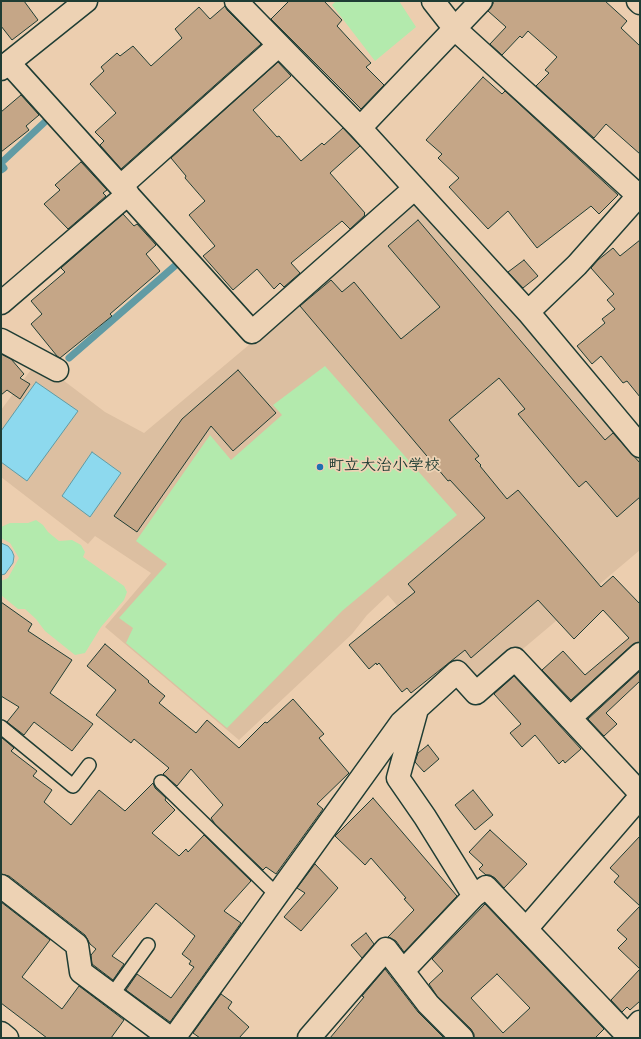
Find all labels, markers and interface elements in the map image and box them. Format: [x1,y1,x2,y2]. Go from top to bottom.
place label: 町立大治小学校 [328,457,440,477]
marker: 町立大治小学校 [315,462,325,472]

